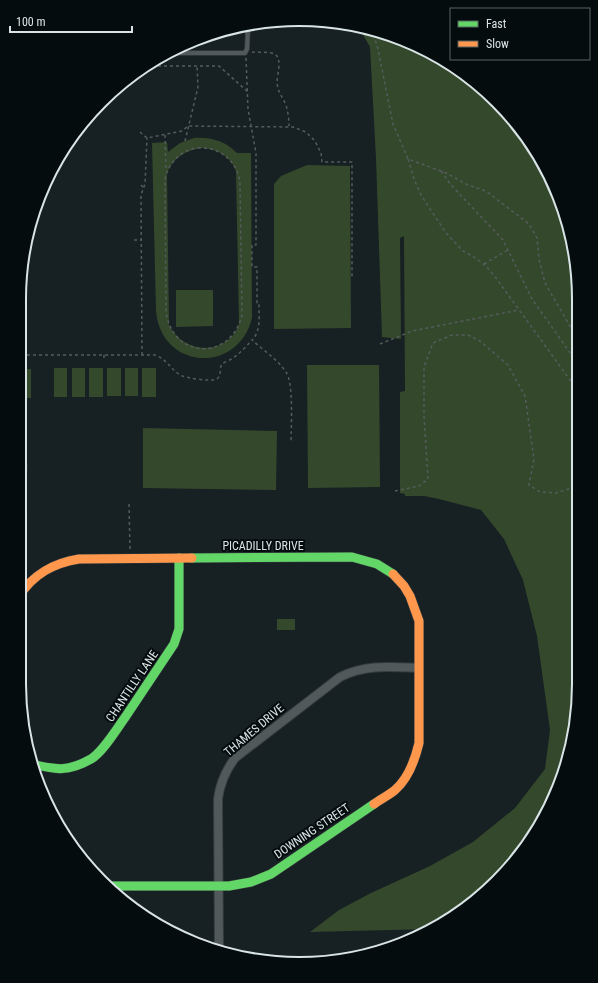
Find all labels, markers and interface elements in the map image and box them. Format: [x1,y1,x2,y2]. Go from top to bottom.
scale bar [10,8,132,34]
legend [450,8,590,60]
text: 100 m [16,15,46,29]
text: Fast [486,17,507,31]
text: Slow [486,37,509,51]
street label: PICADILLY DRIVE [222,539,304,553]
street label: CHANTILLY LANE [103,648,161,724]
street label: THAMES DRIVE [221,701,287,759]
street label: DOWNING STREET [272,801,352,861]

